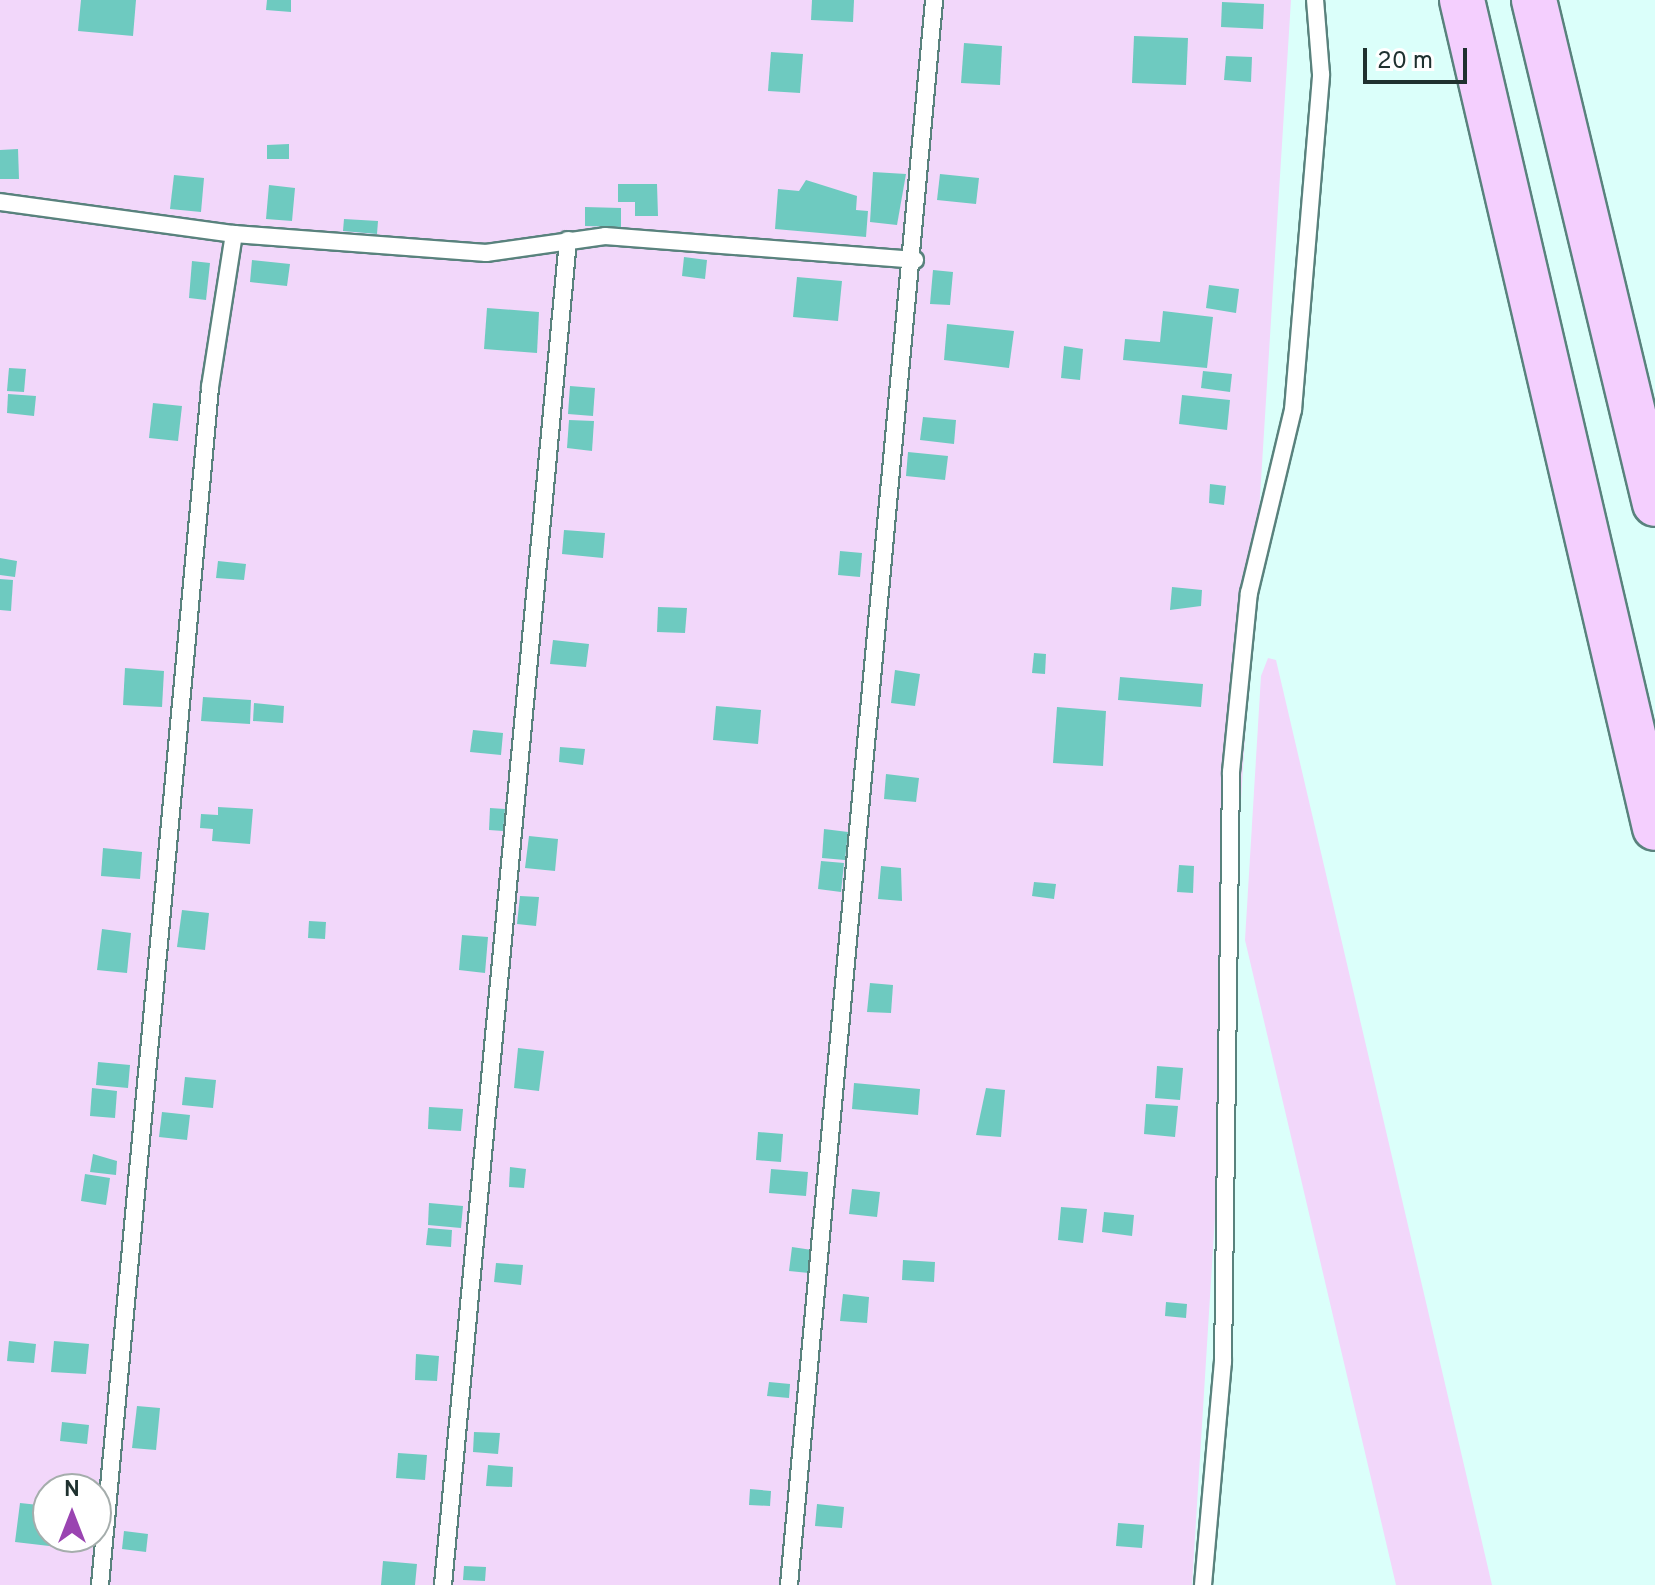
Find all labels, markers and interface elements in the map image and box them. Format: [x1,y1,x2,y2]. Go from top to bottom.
scale bar [1367,32,1471,82]
text: 20 m [1377,47,1433,77]
north arrow [32,1473,112,1553]
text: N [64,1477,80,1504]

